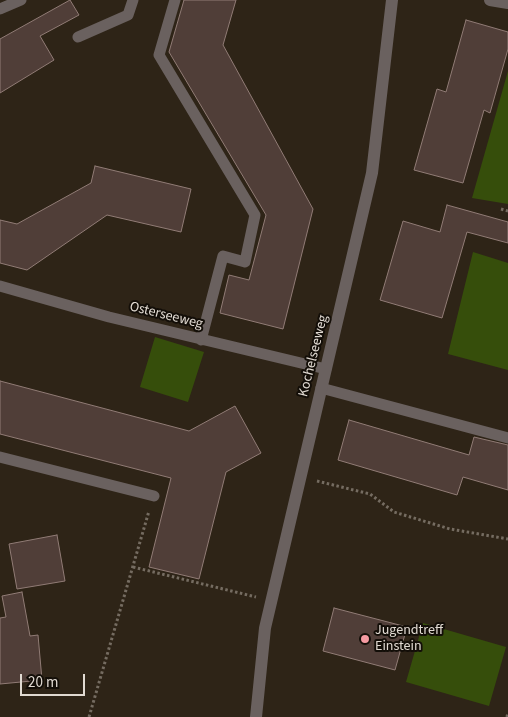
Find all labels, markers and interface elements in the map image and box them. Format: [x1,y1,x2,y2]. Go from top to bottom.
street label: Osterseeweg [128,299,204,333]
street label: Kochelseeweg [296,313,332,399]
place label: Jugendtreff Einstein [375,623,443,656]
marker: Jugendtreff Einstein [359,633,371,645]
scale bar [22,664,88,696]
text: 20 m [28,672,58,693]

